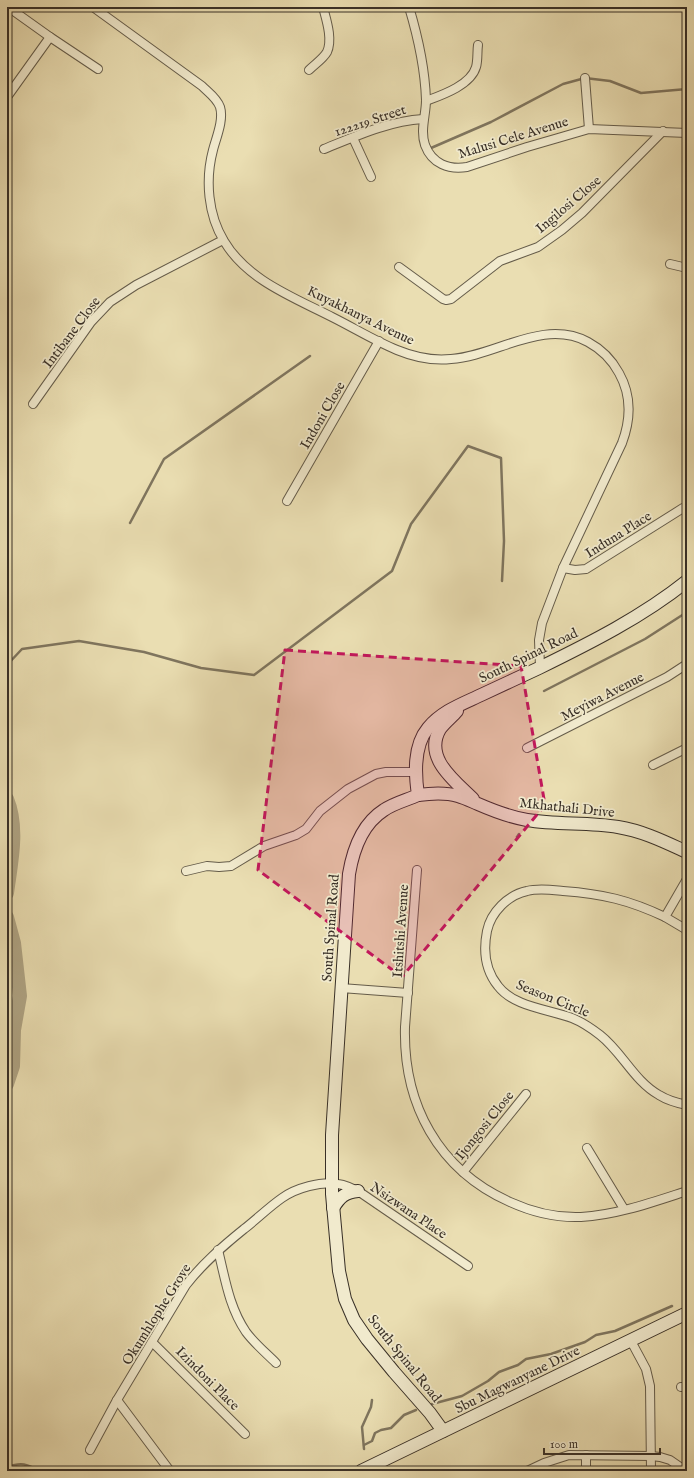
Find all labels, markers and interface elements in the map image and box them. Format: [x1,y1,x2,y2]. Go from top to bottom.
street label: 122219 Street [332,101,409,141]
street label: Malusi Cele Avenue [456,112,571,163]
street label: Ingilosi Close [532,172,606,238]
street label: Kuyakhanya Avenue [304,282,418,350]
street label: Intibane Close [39,293,105,372]
street label: Indoni Close [296,378,350,453]
street label: Induna Place [582,507,656,562]
street label: South Spinal Road [476,624,581,688]
street label: Meyiwa Avenue [558,668,648,726]
street label: Mkhathali Drive [518,794,616,822]
street label: South Spinal Road [318,873,344,982]
street label: Itshitshi Avenue [389,883,413,978]
street label: Season Circle [513,976,593,1022]
street label: Ijongosi Close [451,1087,518,1164]
street label: Nsizwana Place [366,1178,451,1244]
street label: Okumhlophe Grove [118,1260,196,1369]
street label: South Spinal Road [363,1311,445,1407]
street label: Sbu Magwanyane Drive [452,1342,583,1418]
street label: Izindoni Place [171,1343,244,1415]
scale bar [544,1430,660,1456]
text: 100 m [550,1437,578,1452]

